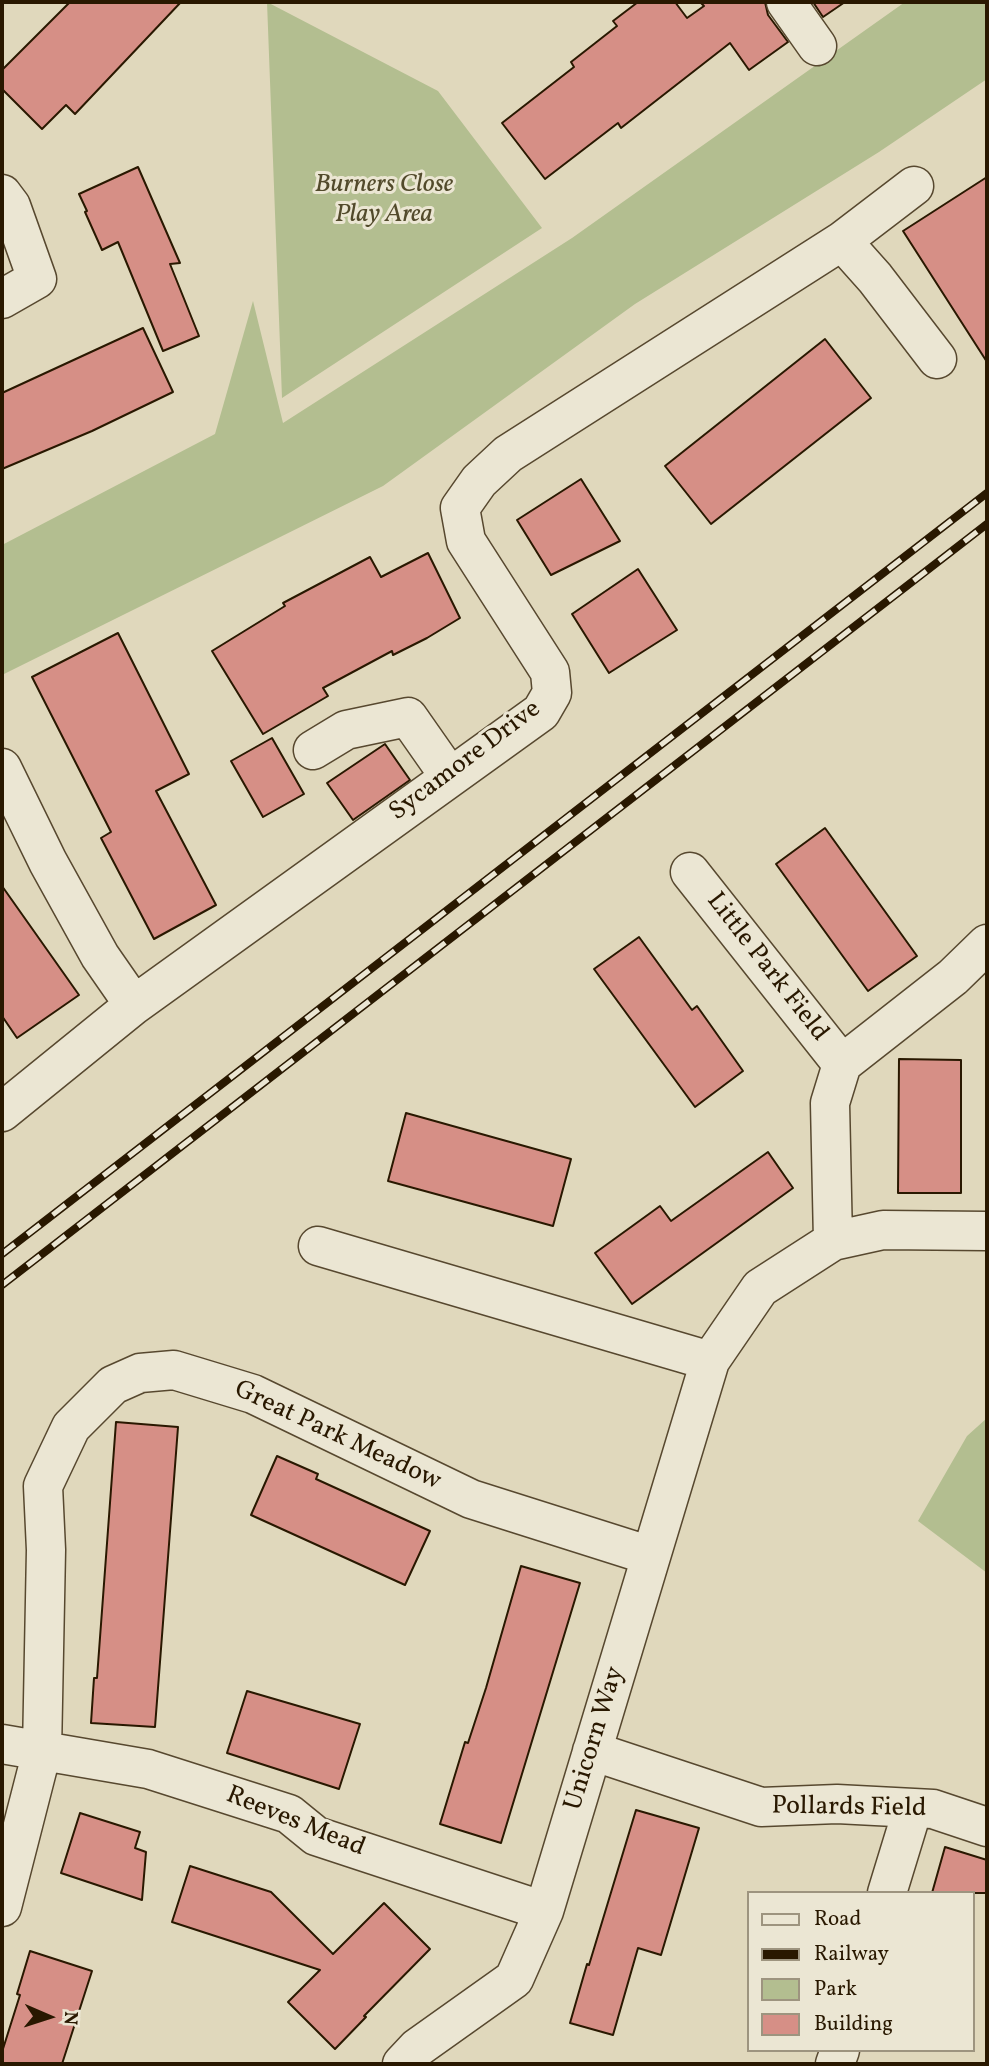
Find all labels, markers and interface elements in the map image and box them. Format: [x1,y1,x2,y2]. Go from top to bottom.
park label: Burners Close Play Area [315,170,453,232]
street label: Sycamore Drive [384,695,548,829]
street label: Little Park Field [698,887,834,1049]
street label: Great Park Meadow [229,1375,445,1499]
street label: Unicorn Way [559,1663,633,1815]
street label: Reeves Mead [221,1781,369,1865]
street label: Pollards Field [771,1792,927,1826]
legend [748,1891,975,2052]
text: Road [814,1905,861,1934]
text: Railway [814,1940,889,1969]
text: Park [814,1975,857,2004]
north arrow [14,1982,84,2052]
text: Building [814,2010,893,2039]
text: N [57,2011,83,2026]

